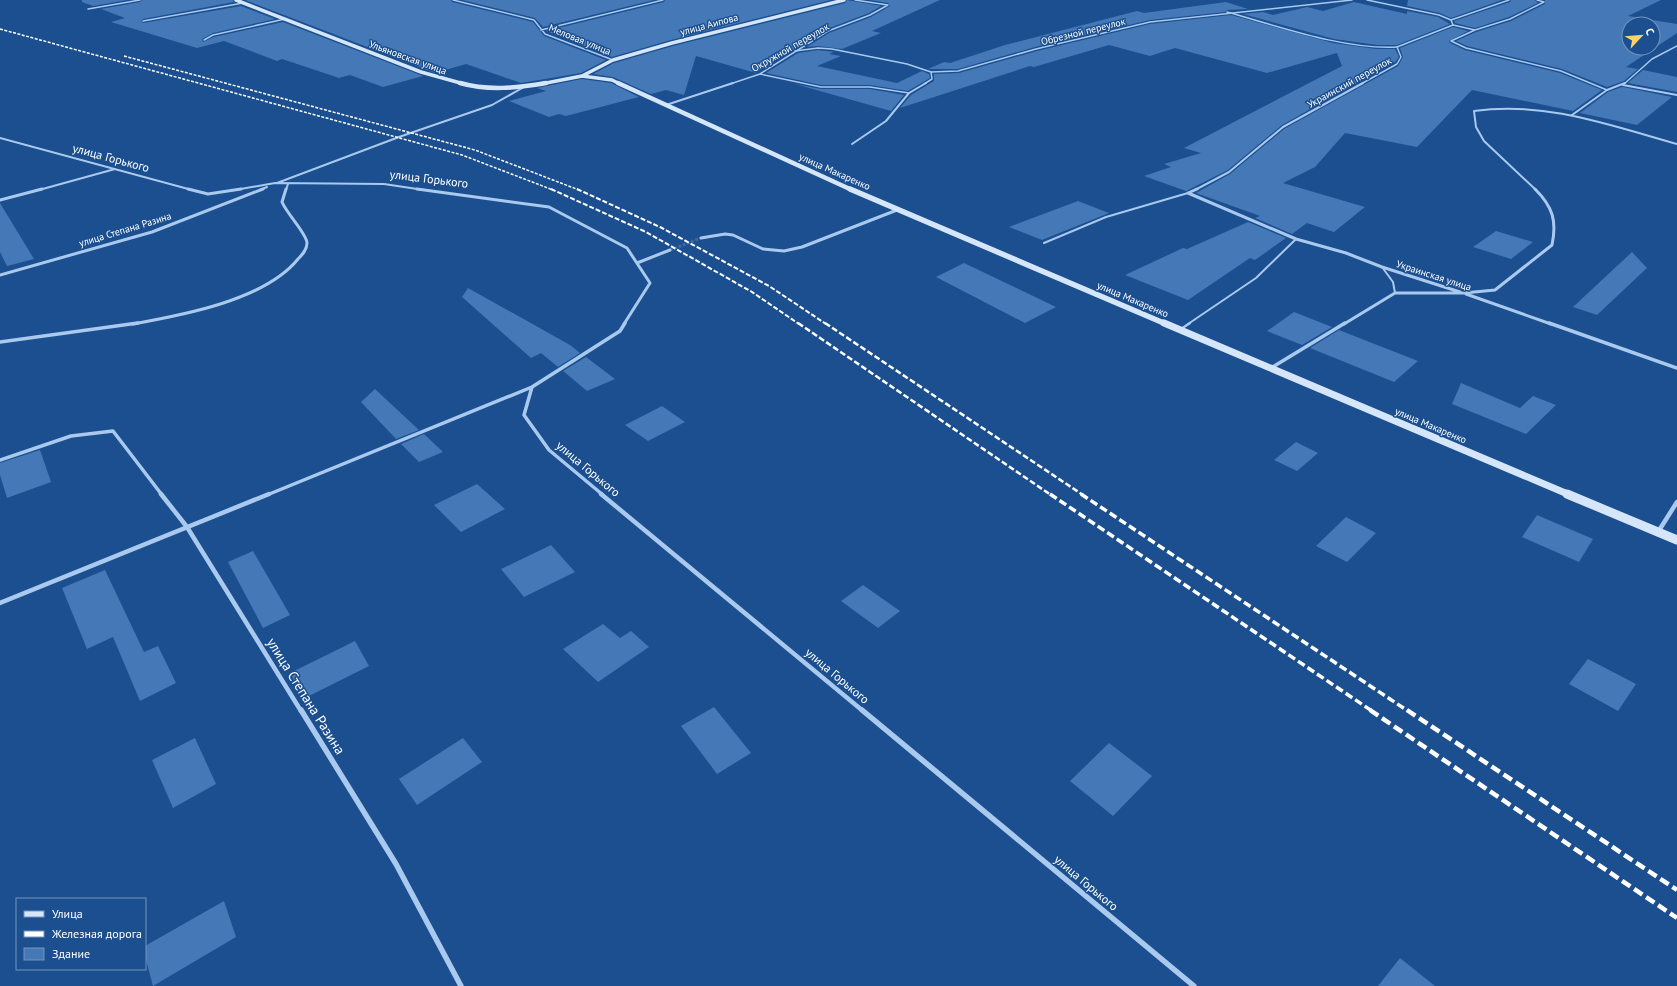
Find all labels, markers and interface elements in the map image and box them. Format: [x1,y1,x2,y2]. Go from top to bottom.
street label: улица Аипова [679,10,740,38]
street label: Обрезной переулок [1040,15,1127,48]
north arrow [1621,16,1661,56]
street label: Окружной переулок [749,20,832,75]
street label: Меловая улица [547,21,613,58]
text: С [1642,26,1658,37]
street label: Ульяновская улица [367,37,449,78]
street label: Украинский переулок [1305,54,1394,111]
street label: улица Горького [71,140,151,175]
street label: улица Макаренко [797,150,872,193]
street label: улица Горького [389,166,469,191]
street label: улица Степана Разина [77,209,173,250]
street label: Украинская улица [1395,257,1473,294]
street label: улица Макаренко [1095,279,1171,320]
street label: улица Макаренко [1393,405,1469,446]
street label: улица Горького [553,438,623,500]
street label: улица Степана Разина [263,634,349,758]
street label: улица Горького [802,645,872,707]
street label: улица Горького [1051,852,1121,914]
legend [16,898,146,970]
text: Улица [52,906,83,921]
text: Железная дорога [51,926,142,941]
text: Здание [52,946,90,961]

